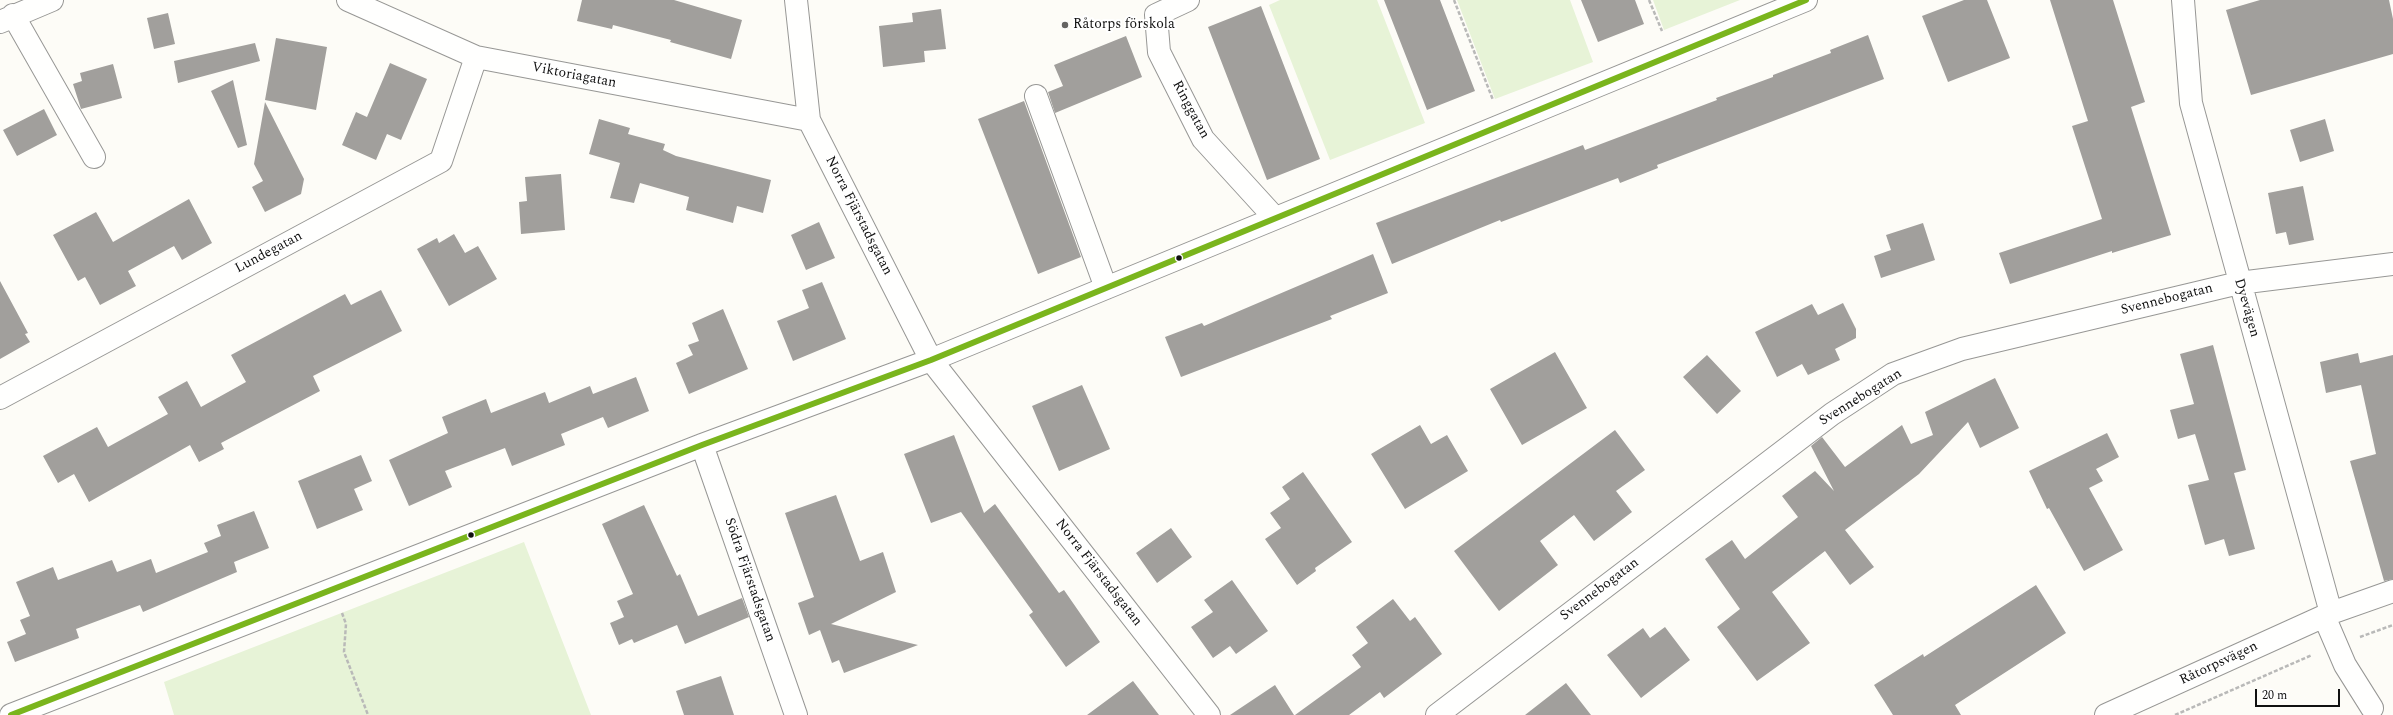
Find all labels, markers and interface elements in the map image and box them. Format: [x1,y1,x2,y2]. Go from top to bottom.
place label: Råtorps förskola [1073,17,1175,33]
marker: Råtorps förskola [1060,20,1070,30]
street label: Viktoriagatan [530,60,618,92]
street label: Ringgatan [1168,78,1212,142]
street label: Norra Fjärstadsgatan [821,154,895,278]
street label: Lundegatan [232,228,306,278]
unlabelled marker [1174,253,1184,263]
street label: Dyevägen [2230,277,2262,339]
street label: Svennebogatan [2119,280,2215,320]
street label: Svennebogatan [1817,366,1905,430]
street label: Södra Fjärstadsgatan [720,516,778,644]
street label: Norra Fjärstadsgatan [1051,516,1145,630]
unlabelled marker [466,530,476,540]
street label: Svennebogatan [1557,555,1643,625]
street label: Råtorpsvägen [2177,639,2261,689]
scale bar [2257,681,2342,707]
text: 20 m [2262,686,2287,705]

